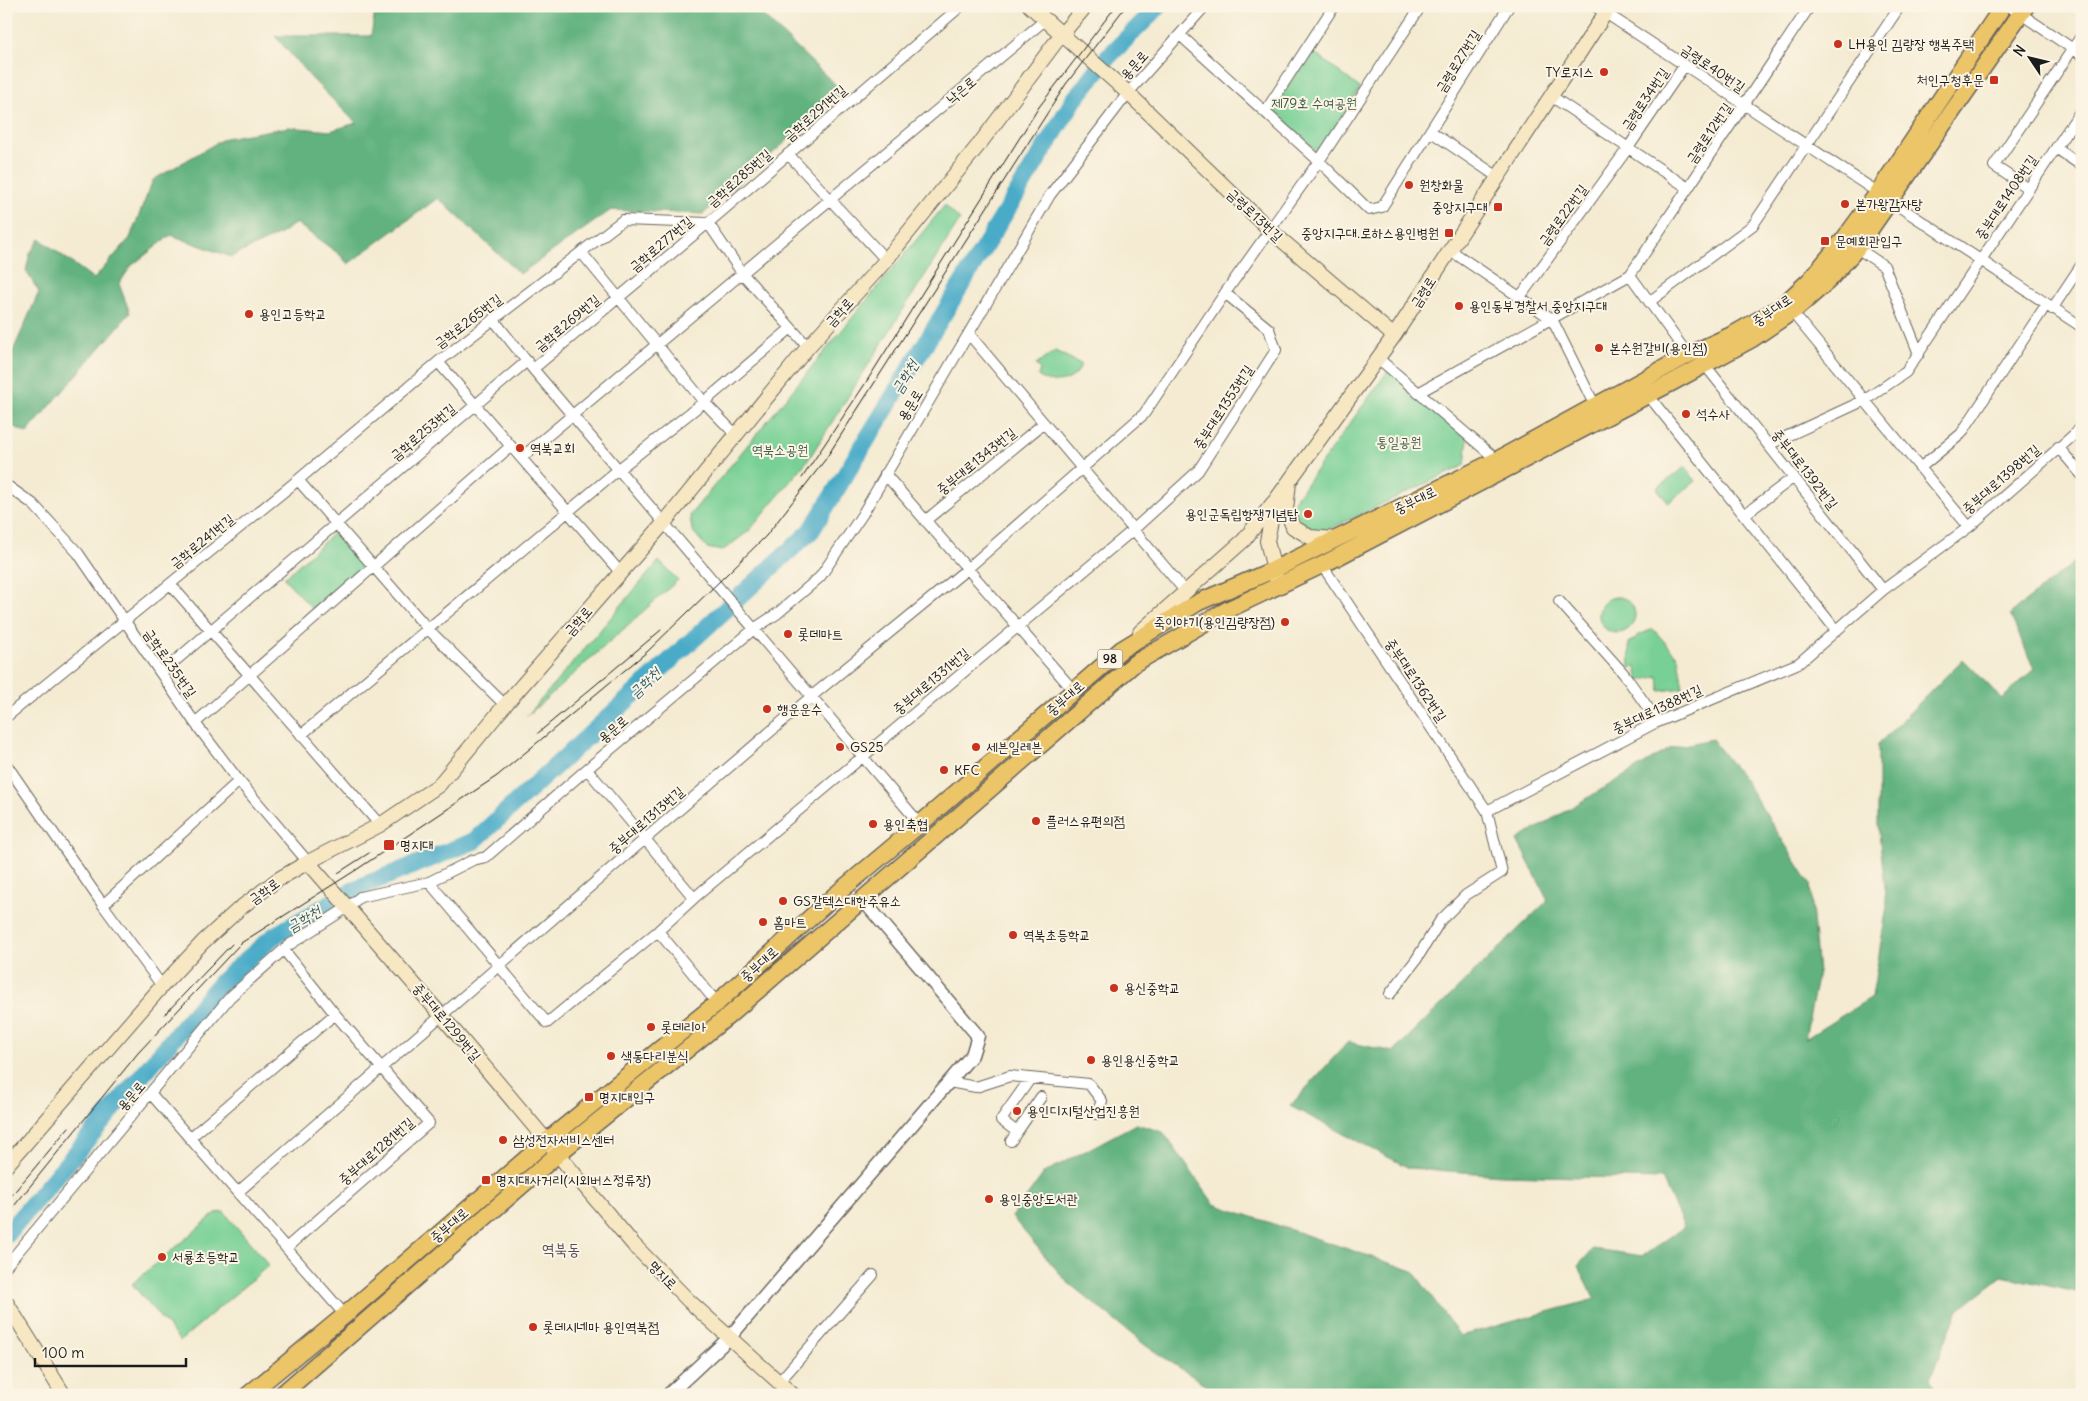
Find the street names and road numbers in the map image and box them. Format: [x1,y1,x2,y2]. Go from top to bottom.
street label: 금령로27번길 [1432,26,1485,96]
street label: 금령로40번길 [1677,40,1749,96]
street label: 용문로 [1116,46,1152,84]
street label: 금령로34번길 [1617,63,1673,134]
street label: 낙은로 [942,72,980,108]
street label: 금학로291번길 [780,80,851,145]
street label: 금령로12번길 [1682,99,1736,167]
street label: 금학로285번길 [703,144,776,211]
street label: 중부대로1408번길 [1971,151,2041,243]
street label: 금령로22번길 [1535,180,1592,249]
street label: 금령로13번길 [1223,185,1287,246]
street label: 금학로277번길 [625,212,697,276]
street label: 금령로 [1406,273,1440,311]
street label: 금학로265번길 [431,289,506,352]
street label: 금학로269번길 [531,290,604,356]
street label: 중부대로 [1748,290,1796,330]
street label: 금학로 [821,293,857,331]
street label: 중부대로1353번길 [1189,361,1257,453]
street label: 용문로 [894,386,926,424]
street label: 금학로253번길 [387,399,460,465]
street label: 중부대로1343번길 [933,423,1020,499]
street label: 중부대로1392번길 [1768,425,1842,513]
street label: 중부대로1398번길 [1958,440,2044,518]
street label: 중부대로 [1391,482,1439,518]
street label: 금학로241번길 [166,509,238,572]
street label: 금학로 [560,602,596,640]
street label: 금학로235번길 [140,625,201,702]
street label: 중부대로1362번길 [1381,635,1451,726]
street label: 중부대로1331번길 [889,643,974,718]
road number: 98 [1098,650,1122,669]
street label: 중부대로 [1042,676,1088,720]
street label: 중부대로1388번길 [1609,680,1706,738]
street label: 용문로 [594,711,632,747]
street label: 중부대로1313번길 [604,782,688,858]
street label: 금학로 [245,874,283,908]
street label: 중부대로 [736,942,782,986]
street label: 중부대로1299번길 [409,979,486,1065]
street label: 용문로 [113,1077,149,1115]
street label: 중부대로1281번길 [334,1113,418,1189]
street label: 중부대로 [426,1203,472,1247]
street label: 명지로 [645,1257,681,1293]

